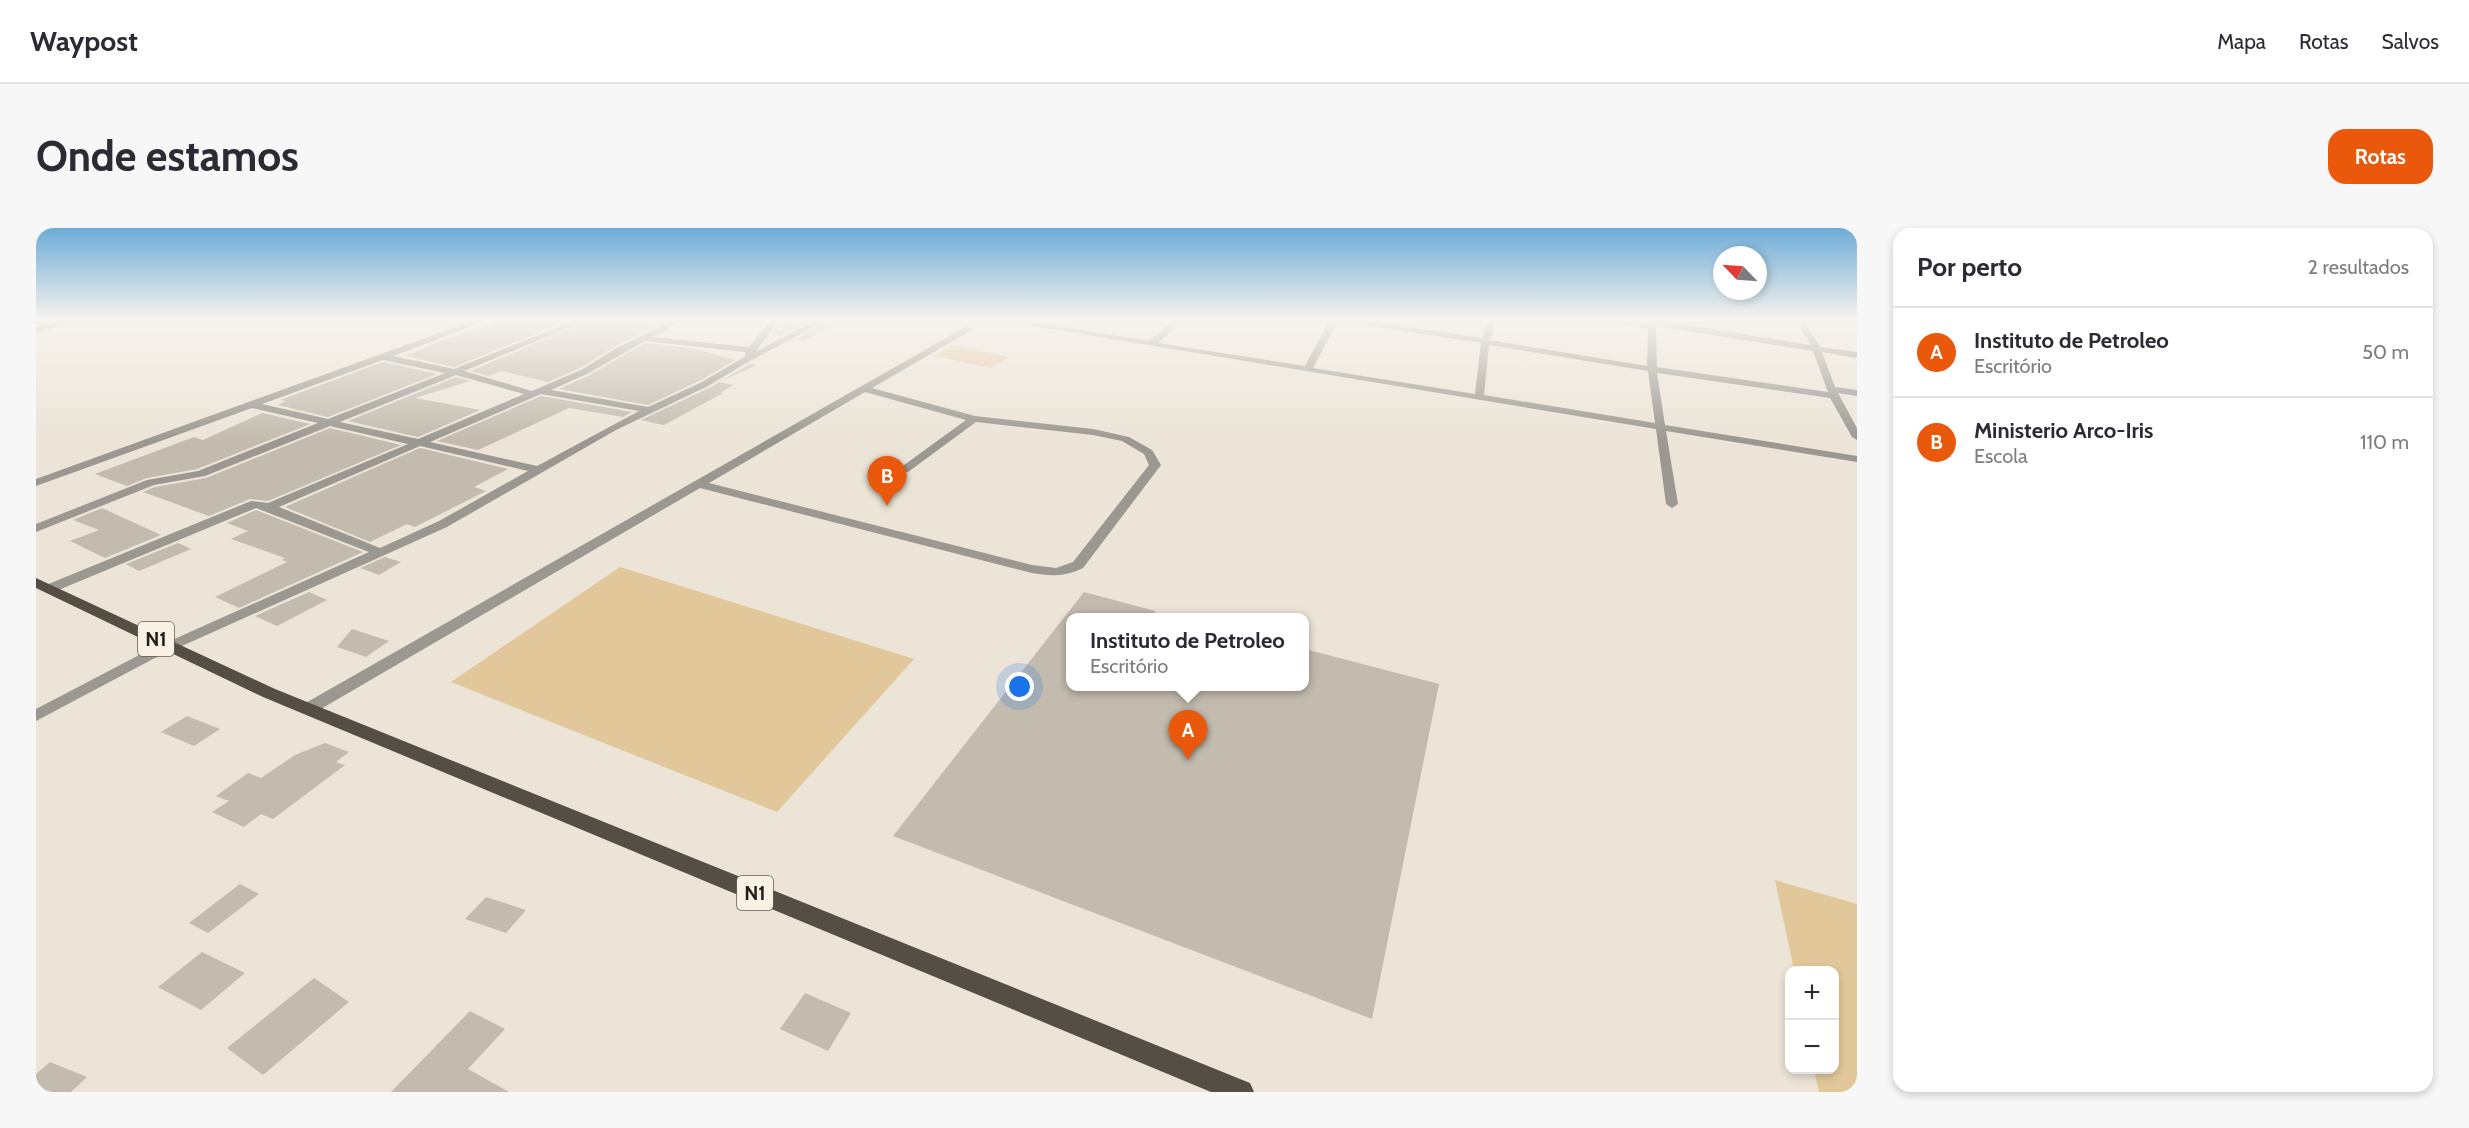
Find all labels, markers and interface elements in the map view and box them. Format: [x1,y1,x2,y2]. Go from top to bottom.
text: Waypost [30,24,138,58]
text: Mapa [2217,29,2266,54]
text: Rotas [2299,29,2348,54]
text: Salvos [2381,29,2439,54]
button: Rotas [2328,129,2433,184]
text: Onde estamos [36,130,299,182]
north arrow [1713,246,1767,300]
text: Por perto [1917,251,2022,283]
text: 2 resultados [2308,255,2409,279]
text: Instituto de Petroleo [1974,327,2169,354]
text: A [1930,340,1943,364]
text: 50 m [2362,340,2409,364]
text: Escritório [1974,354,2052,378]
text: Ministerio Arco-Iris [1974,417,2153,444]
text: B [1930,430,1943,454]
text: 110 m [2360,430,2409,454]
text: Escola [1974,444,2028,468]
pin: B [868,456,906,506]
popup [1066,613,1309,691]
road number: N1 [138,622,174,656]
text: Instituto de Petroleo [1090,627,1285,654]
text: Escritório [1090,654,1168,678]
your location [1005,672,1034,701]
pin: A [1168,710,1208,760]
road number: N1 [737,876,773,910]
map controls [1785,966,1839,1074]
button: + [1785,966,1839,1020]
button: − [1785,1020,1839,1074]

